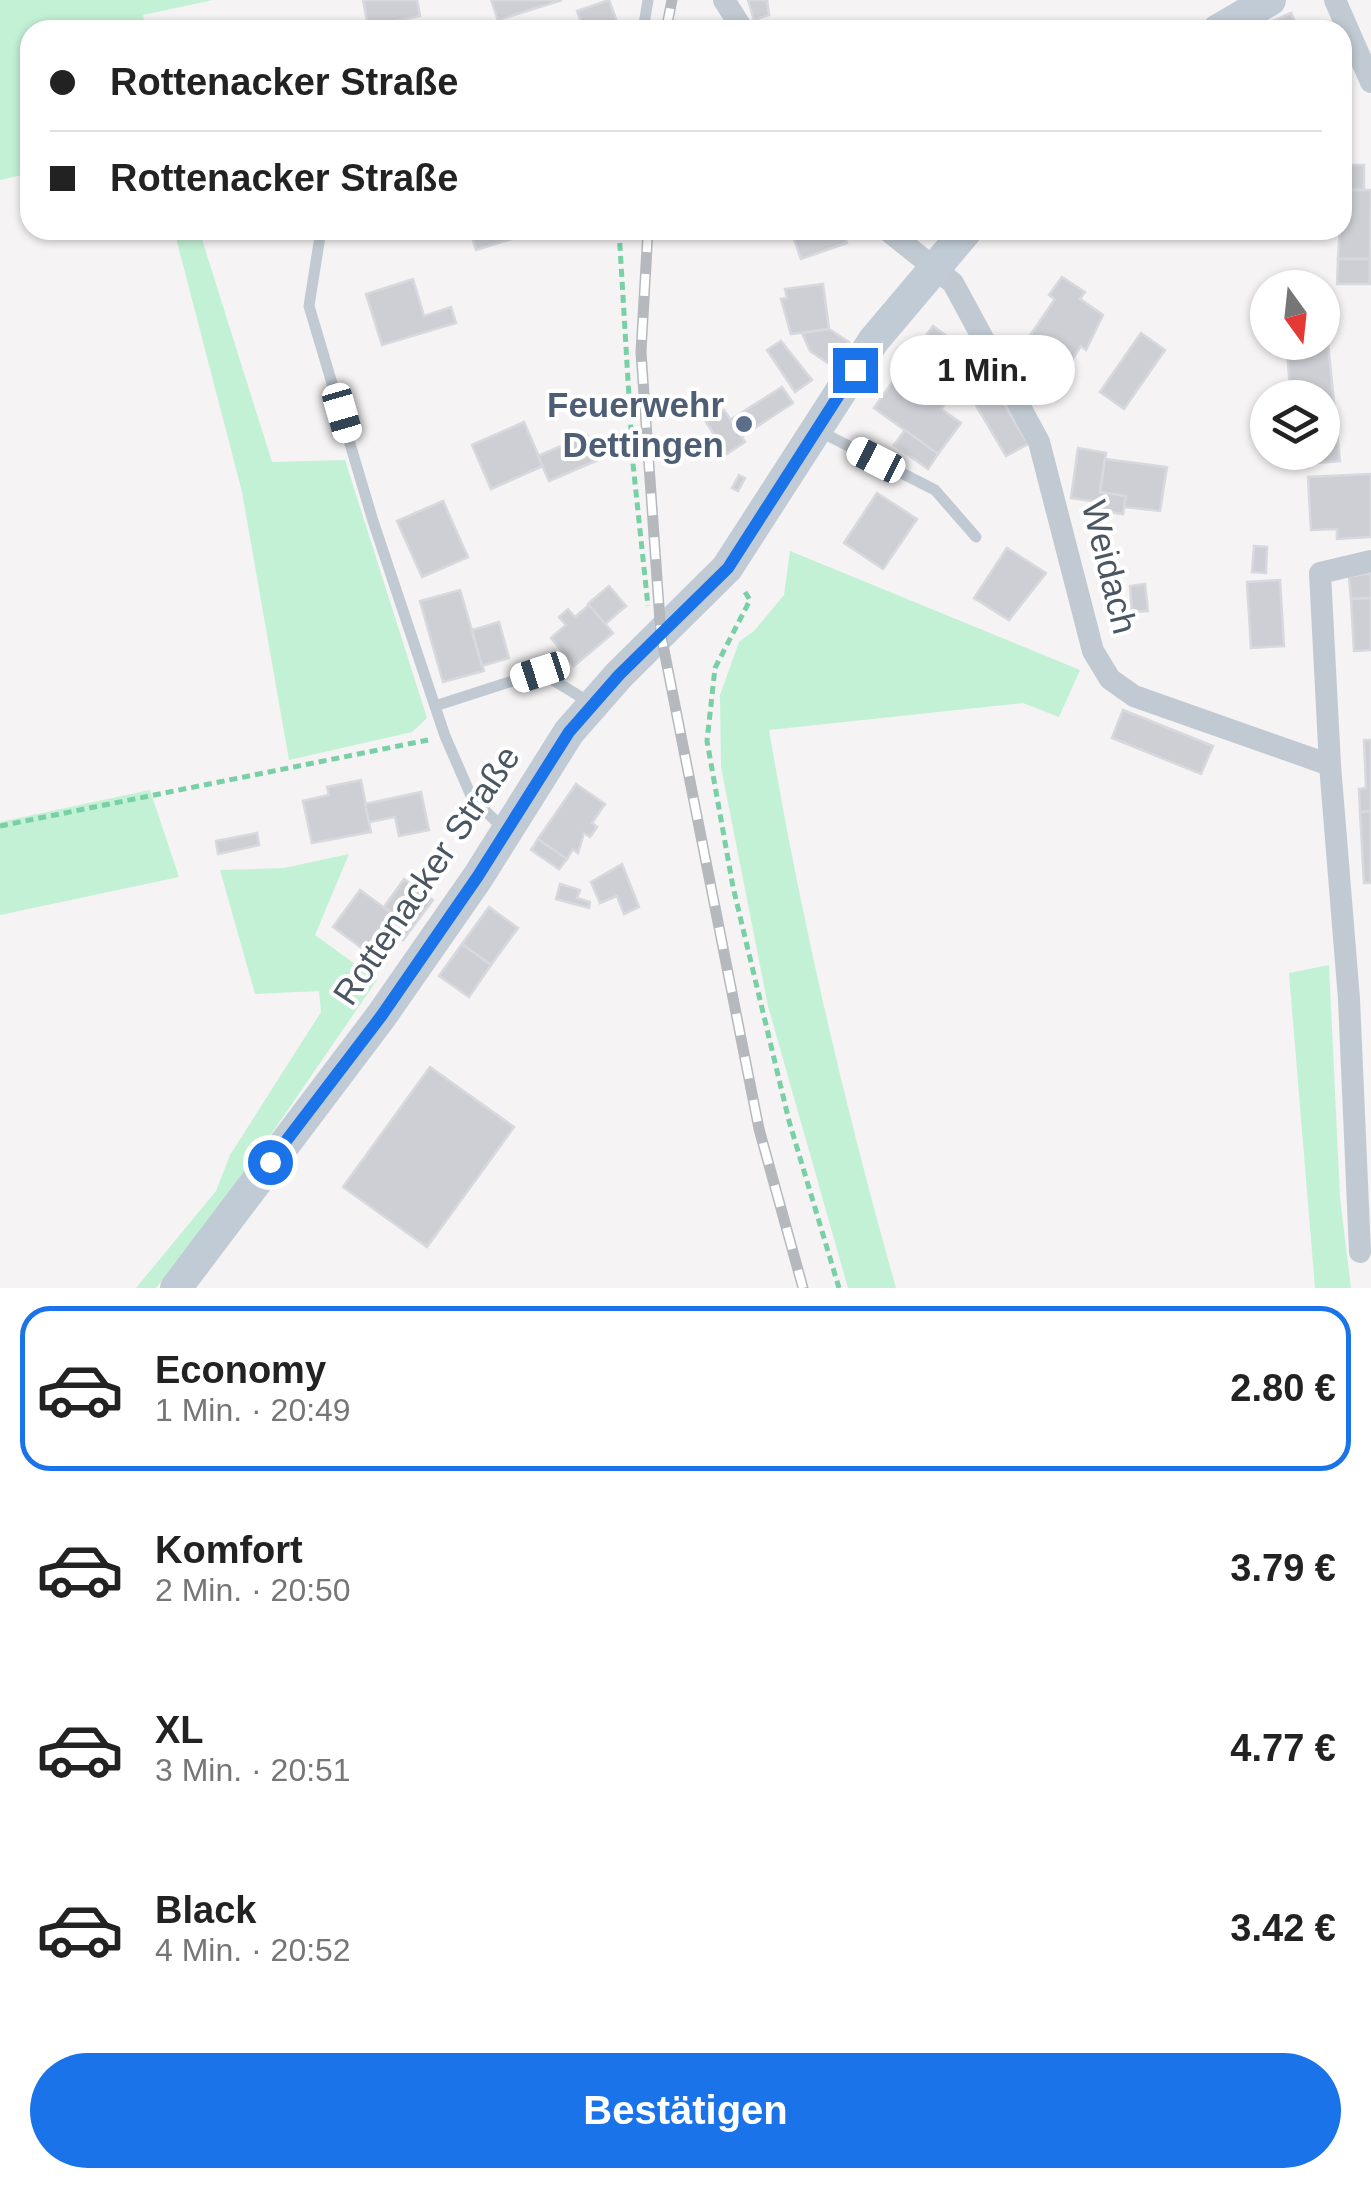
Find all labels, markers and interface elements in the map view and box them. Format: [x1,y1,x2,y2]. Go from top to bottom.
text: Rottenacker Straße [110,61,458,103]
text: Rottenacker Straße [110,157,458,199]
north arrow [1250,270,1340,360]
map controls [1250,270,1340,470]
callout: 1 Min. [890,335,1075,405]
route end [833,348,878,393]
text: 1 Min. [937,352,1028,388]
car [319,380,365,446]
button: layers [1250,380,1340,470]
place label: Feuerwehr Dettingen [547,385,724,464]
marker: Feuerwehr Dettingen [733,413,755,435]
car [842,433,910,487]
street label: Weidach [1075,497,1145,637]
car [507,648,573,696]
street label: Rottenacker Straße [325,738,527,1012]
route start [248,1140,293,1185]
icon: car [35,1344,125,1434]
text: Economy [155,1349,326,1391]
text: 2.80 € [1230,1367,1336,1409]
text: 1 Min. · 20:49 [155,1392,351,1428]
icon: car [35,1524,125,1614]
text: Komfort [155,1529,303,1571]
text: 3.79 € [1230,1547,1336,1589]
text: 2 Min. · 20:50 [155,1572,351,1608]
icon: car [35,1704,125,1794]
text: XL [155,1709,204,1751]
text: 4.77 € [1230,1727,1336,1769]
text: 3 Min. · 20:51 [155,1752,351,1788]
icon: car [35,1884,125,1974]
text: Black [155,1889,256,1931]
text: 3.42 € [1230,1907,1336,1949]
text: 4 Min. · 20:52 [155,1932,351,1968]
button: Bestätigen [30,2053,1341,2168]

